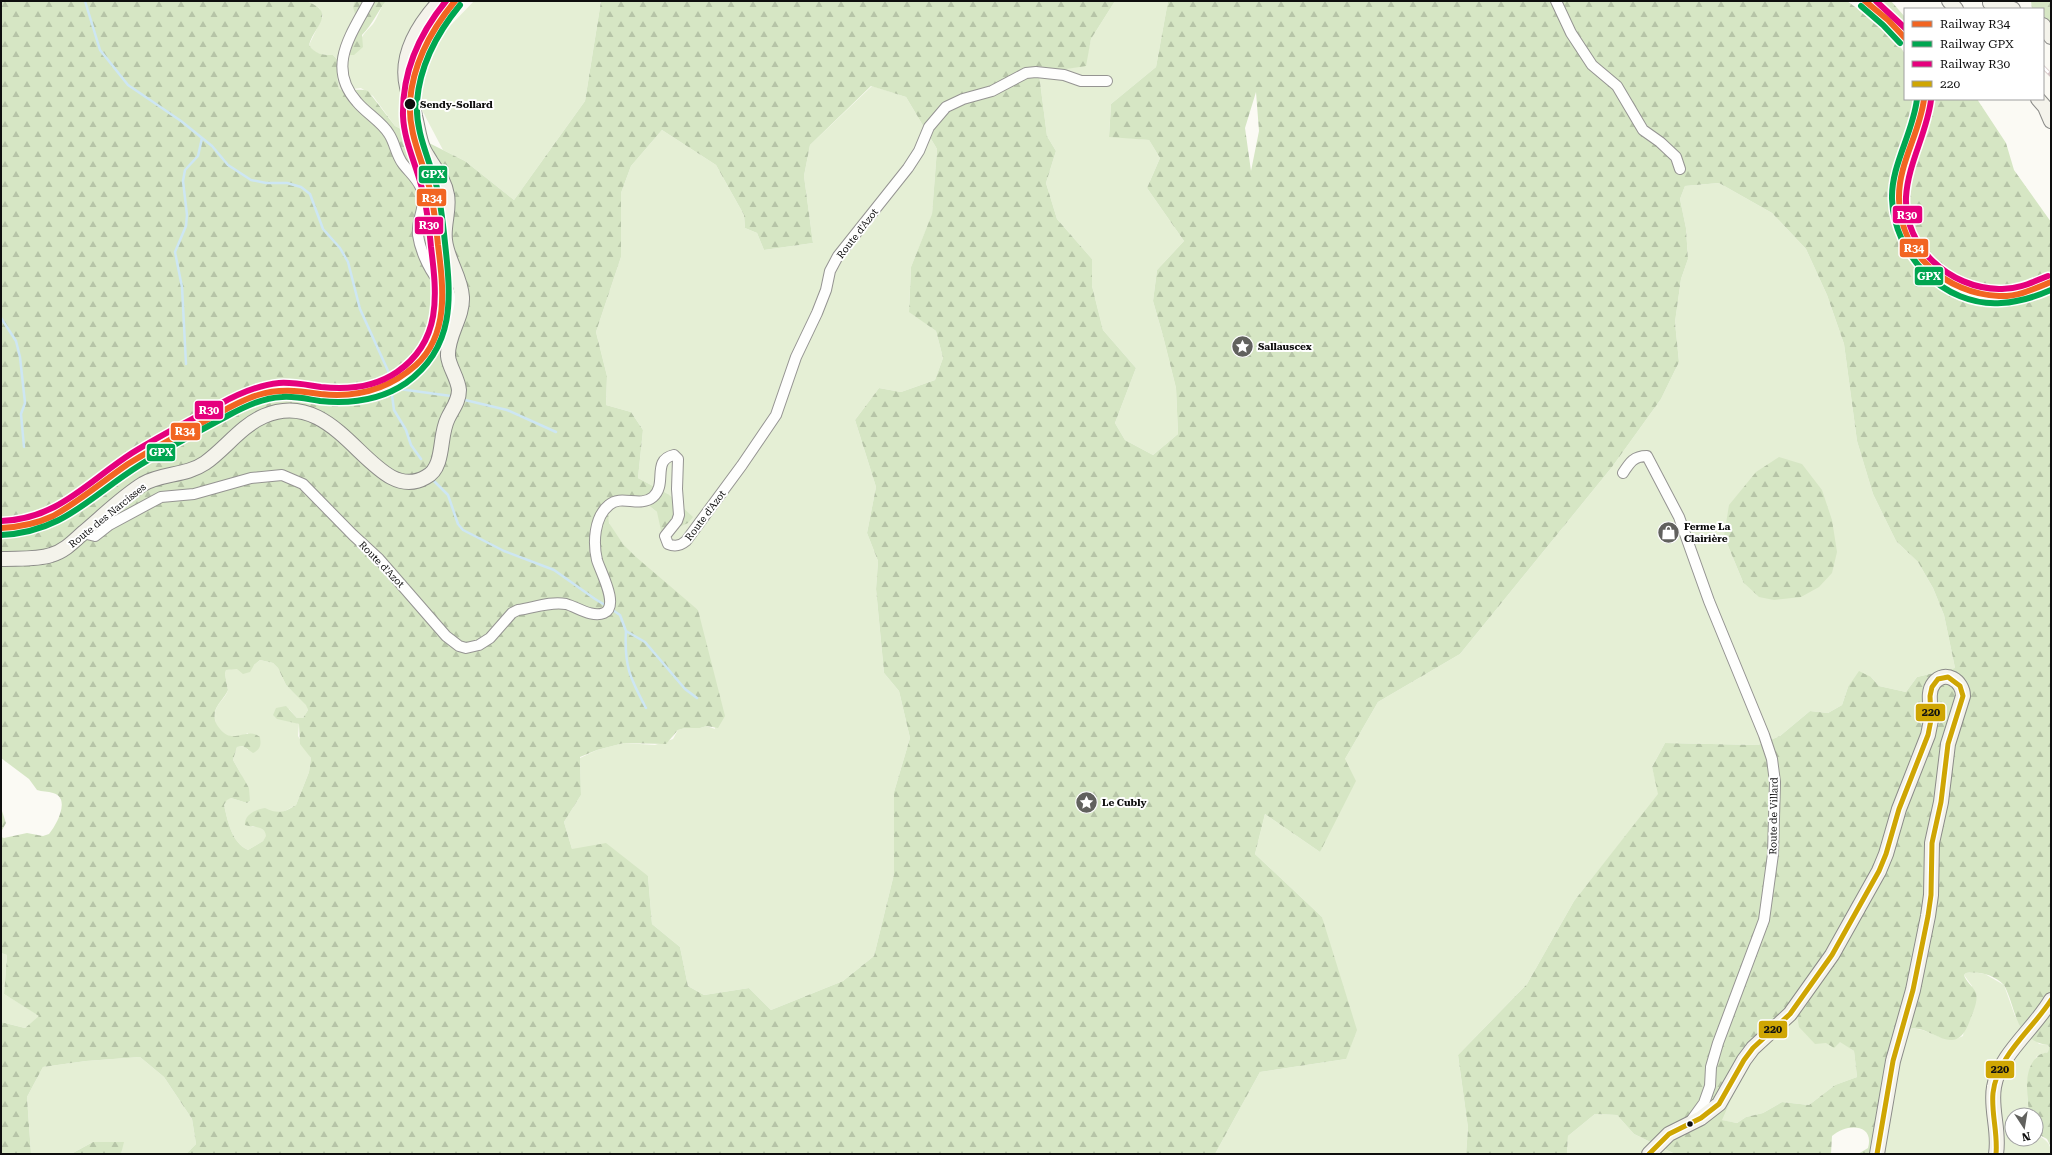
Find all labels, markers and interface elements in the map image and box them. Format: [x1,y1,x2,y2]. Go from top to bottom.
legend [1904,8,2044,100]
text: Railway R34 [1940,17,2010,31]
text: Railway GPX [1940,37,2014,51]
text: Railway R30 [1940,57,2010,71]
text: 220 [1940,77,1960,91]
marker: Sendy-Sollard [403,97,417,111]
place label: Sendy-Sollard [420,99,493,110]
line badge: GPX [418,165,448,184]
text: GPX [421,168,445,181]
line badge: R34 [416,188,447,207]
text: R34 [422,192,443,205]
line badge: R30 [1892,205,1923,224]
street label: Route d'Azot [835,206,880,260]
text: R30 [1897,209,1917,222]
line badge: R30 [414,216,444,235]
text: R30 [419,219,439,232]
line badge: R34 [1899,238,1929,258]
text: R34 [1904,242,1925,255]
line badge: GPX [1914,266,1944,286]
text: GPX [1917,270,1941,283]
place icon: Sallauscex [1229,333,1255,359]
place label: Sallauscex [1258,341,1312,352]
line badge: R30 [194,400,224,420]
text: R30 [199,404,219,417]
line badge: R34 [170,422,201,441]
text: R34 [175,425,196,438]
line badge: GPX [146,443,176,462]
text: GPX [149,446,173,459]
street label: Route des Narcisses [67,481,148,550]
street label: Route d'Azot [683,488,728,543]
shop icon: Ferme La Clairière [1655,519,1681,545]
place label: Ferme La Clairière [1684,521,1731,544]
street label: Route d'Azot [357,539,407,590]
line badge: 220 [1915,703,1946,722]
text: 220 [1922,706,1940,719]
street label: Route de Villard [1767,777,1780,855]
place icon: Le Cubly [1073,789,1099,815]
place label: Le Cubly [1102,797,1147,808]
line badge: 220 [1758,1020,1788,1039]
text: 220 [1764,1023,1782,1036]
line badge: 220 [1985,1060,2015,1079]
text: 220 [1991,1063,2009,1076]
north arrow [2004,1107,2044,1147]
unlabelled marker [1685,1119,1695,1129]
text: N [2020,1129,2031,1144]

